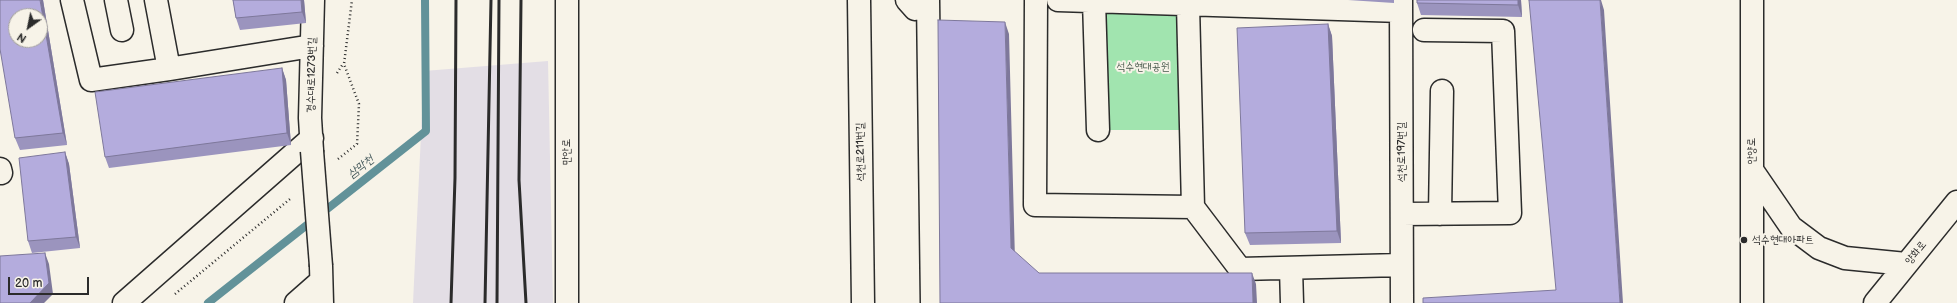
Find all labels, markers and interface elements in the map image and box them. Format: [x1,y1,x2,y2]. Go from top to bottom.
north arrow [8,8,48,48]
text: N [15,30,29,45]
street label: 경수대로1273번길 [305,37,319,113]
park label: 석수현대공원 [1116,60,1170,74]
street label: 석천로211번길 [854,122,868,182]
street label: 석천로197번길 [1395,122,1409,182]
street label: 안양로 [1745,138,1759,164]
street label: 만안로 [560,139,574,165]
water label: 삼막천 [345,152,377,182]
place label: 석수현대아파트 [1752,233,1814,247]
marker: 석수현대아파트 [1739,235,1749,245]
street label: 양화로 [1903,239,1929,267]
scale bar [10,269,91,295]
text: 20 m [15,276,42,291]

